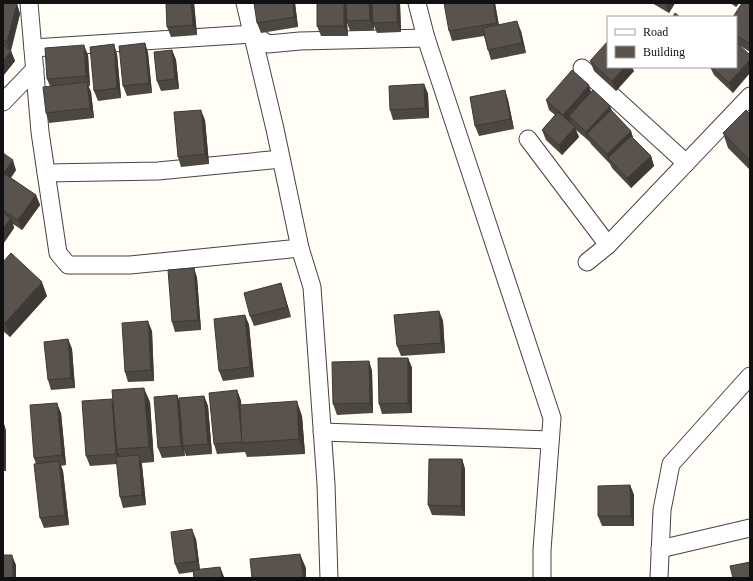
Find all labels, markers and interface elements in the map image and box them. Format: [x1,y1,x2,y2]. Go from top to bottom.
legend [607,16,737,68]
text: Road [643,25,668,39]
text: Building [643,45,685,59]

